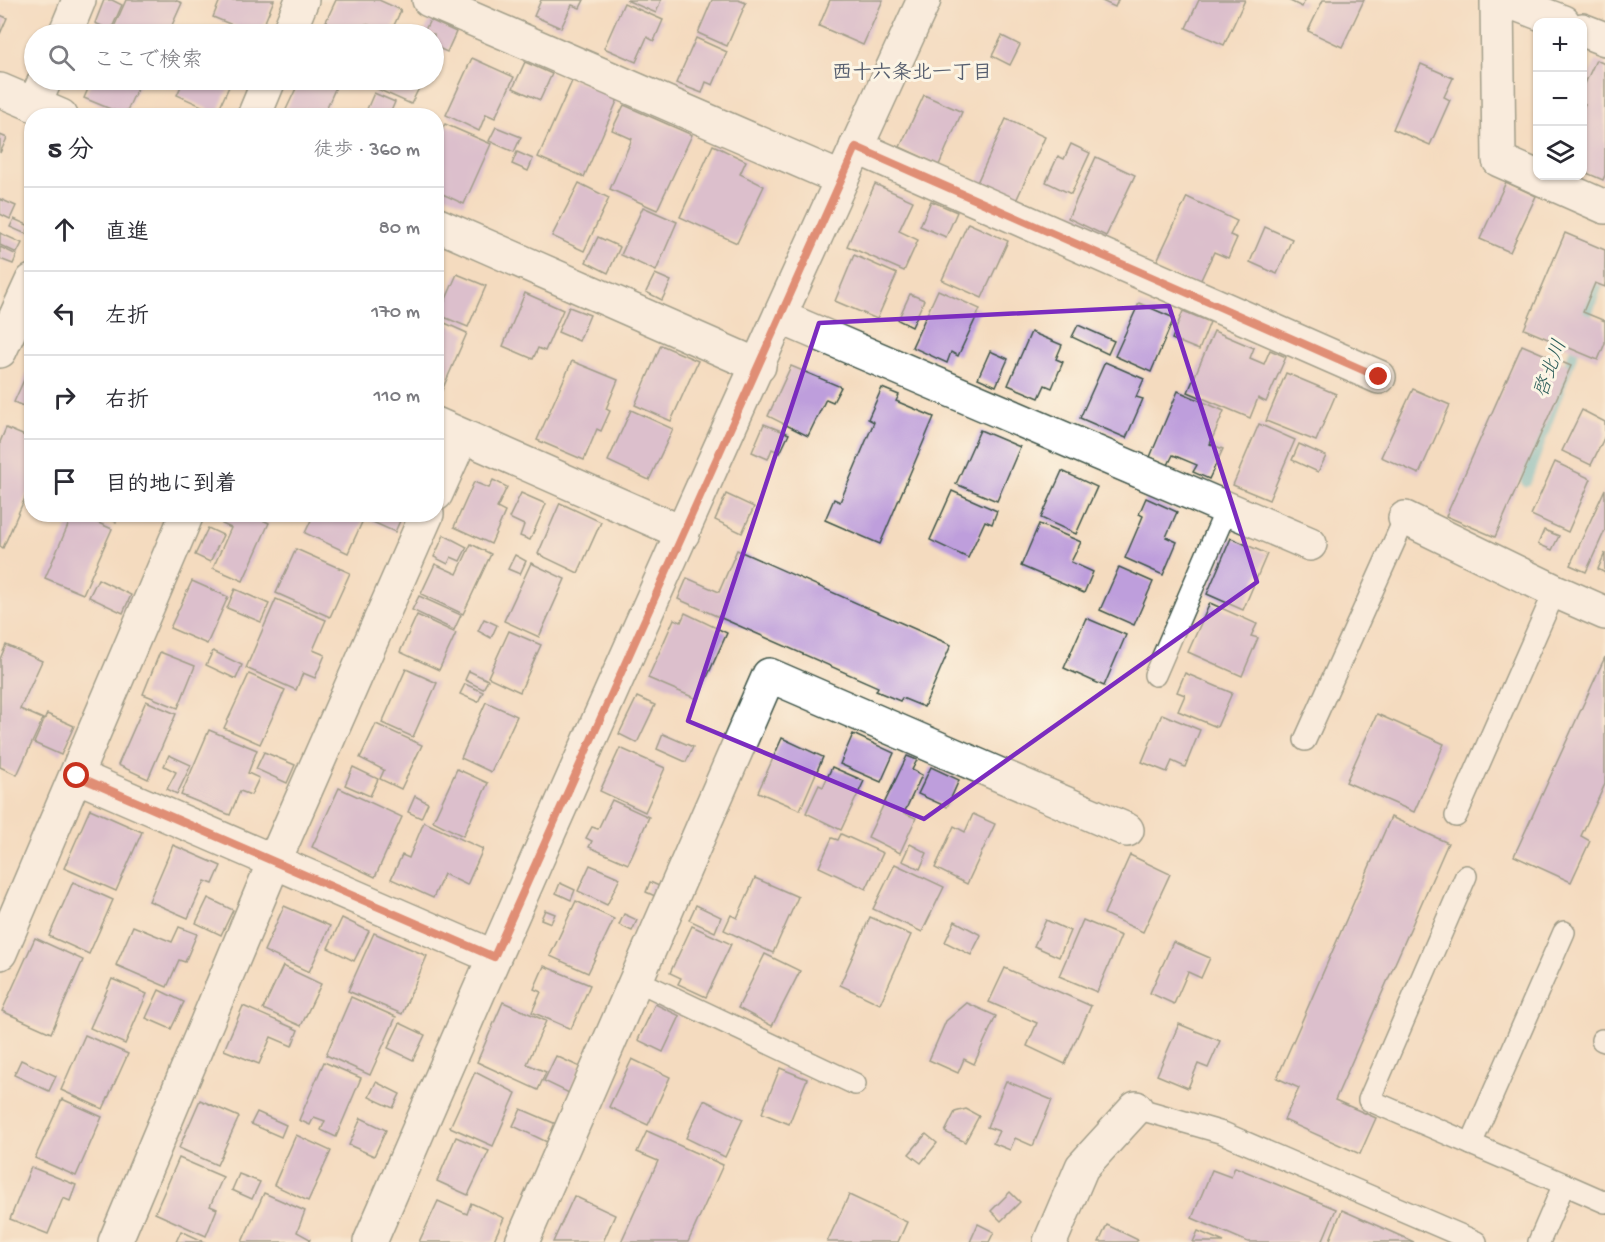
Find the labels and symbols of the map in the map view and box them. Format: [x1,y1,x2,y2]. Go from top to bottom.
district label: 西十六条北一丁目 [832,61,992,86]
water label: 啓北川 [1530,337,1573,401]
route end [1365,363,1391,389]
route start [63,762,89,788]

